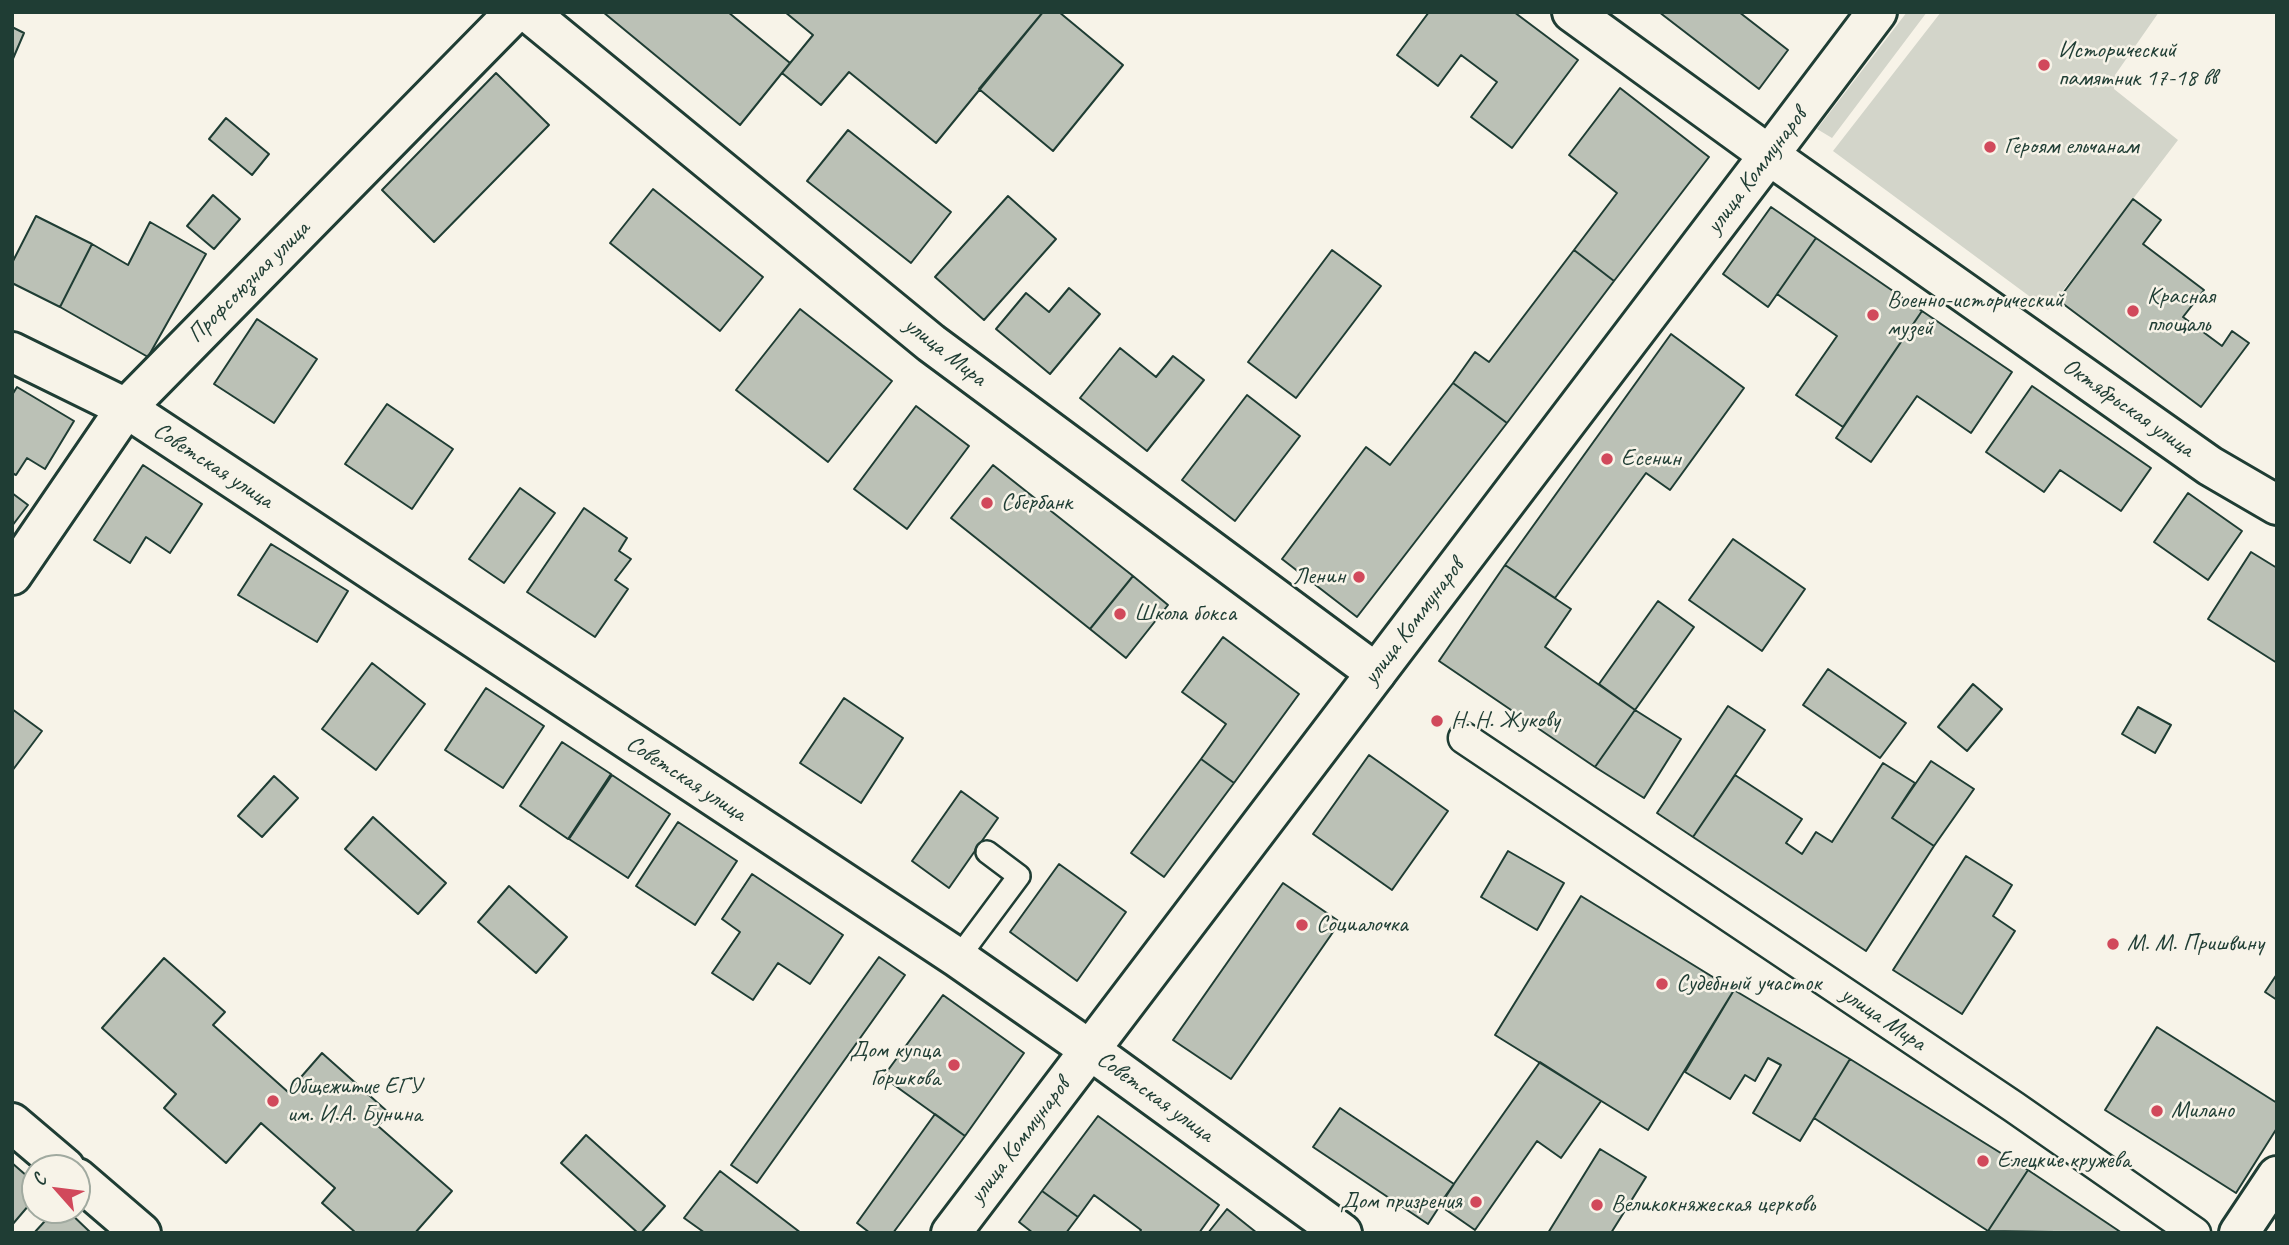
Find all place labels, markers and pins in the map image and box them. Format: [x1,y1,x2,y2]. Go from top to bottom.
place label: Исторический памятник 17-18 вв [2058,37,2217,93]
marker: Исторический памятник 17-18 вв [2036,57,2052,73]
place label: Героям ельчанам [2004,133,2139,161]
marker: Героям ельчанам [1982,139,1998,155]
place label: Красная площаль [2147,283,2215,339]
place label: Военно-исторический музей [1887,287,2064,343]
marker: Красная площаль [2125,303,2141,319]
marker: Военно-исторический музей [1865,307,1881,323]
place label: Есенин [1621,445,1681,473]
marker: Есенин [1599,451,1615,467]
place label: Сбербанк [1001,489,1072,517]
marker: Сбербанк [979,495,995,511]
place label: Ленин [1293,563,1345,591]
marker: Ленин [1351,569,1367,585]
place label: Школа бокса [1134,600,1236,628]
marker: Школа бокса [1112,606,1128,622]
place label: Н. Н. Жукову [1451,707,1560,735]
marker: Н. Н. Жукову [1429,713,1445,729]
place label: Социалочка [1316,911,1408,939]
marker: Социалочка [1294,917,1310,933]
place label: М. М. Пришвину [2127,930,2264,958]
marker: М. М. Пришвину [2105,936,2121,952]
place label: Судебный участок [1676,970,1821,998]
marker: Судебный участок [1654,976,1670,992]
place label: Дом купца Горшкова [850,1037,940,1093]
marker: Дом купца Горшкова [946,1057,962,1073]
place label: Общежитие ЕГУ им. И.А. Бунина [287,1073,422,1129]
marker: Общежитие ЕГУ им. И.А. Бунина [265,1093,281,1109]
place label: Милано [2171,1097,2234,1125]
marker: Милано [2149,1103,2165,1119]
place label: Елецкие кружева [1997,1147,2130,1175]
marker: Елецкие кружева [1975,1153,1991,1169]
place label: Дом призрения [1340,1188,1462,1216]
place label: Великокняжеская церковь [1611,1191,1815,1219]
marker: Дом призрения [1468,1194,1484,1210]
marker: Великокняжеская церковь [1589,1197,1605,1213]

